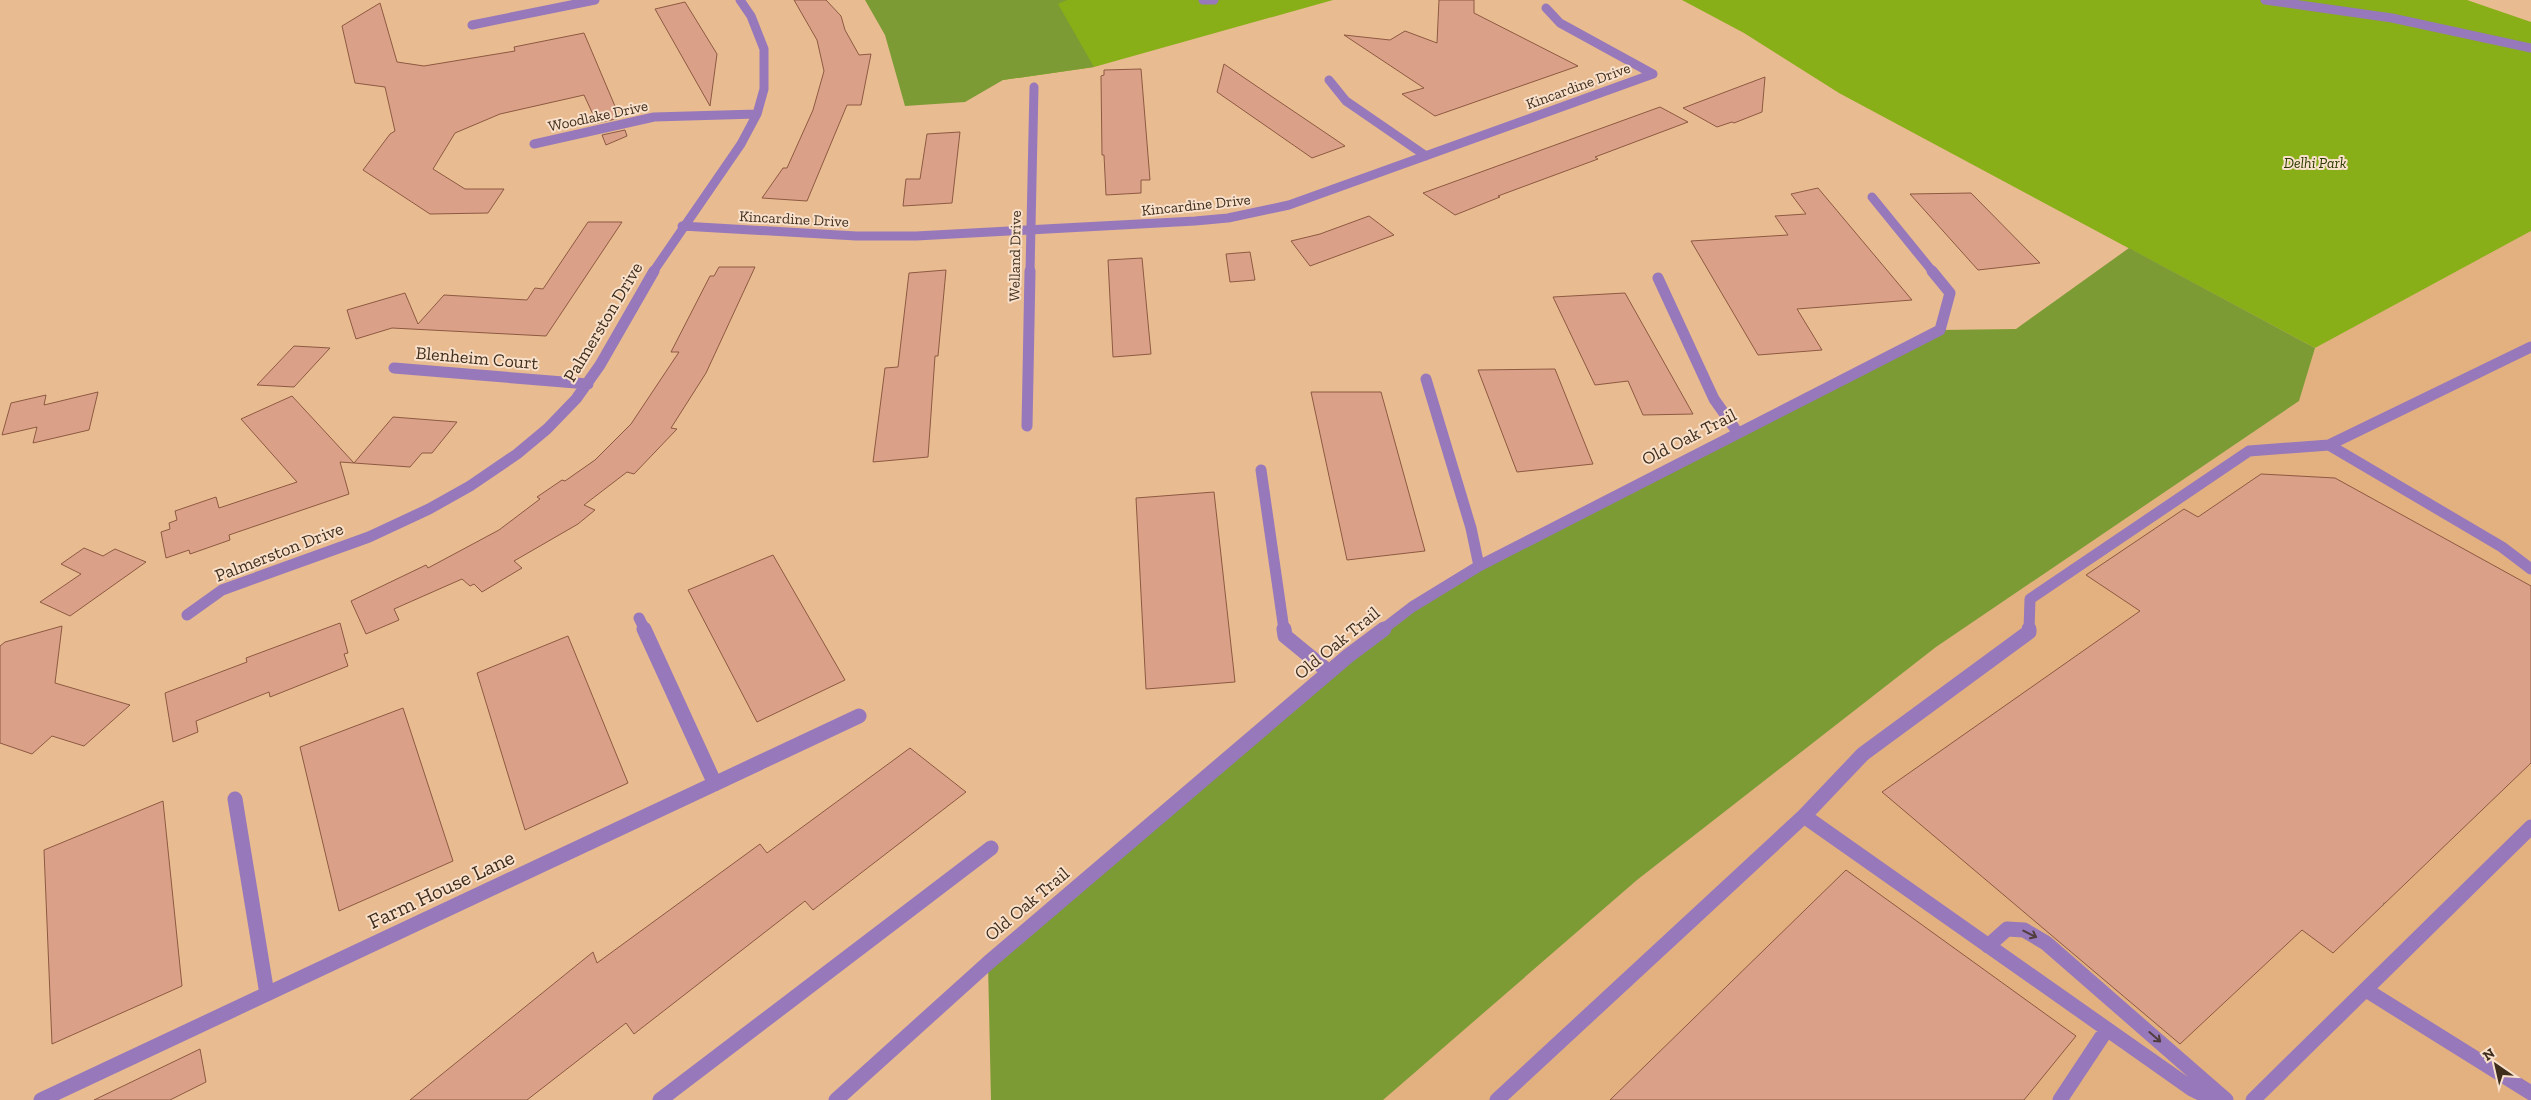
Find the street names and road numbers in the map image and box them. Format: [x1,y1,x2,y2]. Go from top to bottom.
street label: Kincardine Drive [1523,59,1633,113]
street label: Woodlake Drive [546,97,650,135]
street label: Kincardine Drive [1141,190,1251,220]
street label: Kincardine Drive [739,207,849,231]
street label: Welland Drive [1005,210,1025,302]
street label: Palmerston Drive [559,258,647,386]
street label: Blenheim Court [415,342,539,374]
street label: Old Oak Trail [1638,404,1740,470]
street label: Palmerston Drive [212,517,346,587]
street label: Old Oak Trail [1290,602,1384,684]
street label: Farm House Lane [364,844,518,934]
street label: Old Oak Trail [980,862,1074,946]

